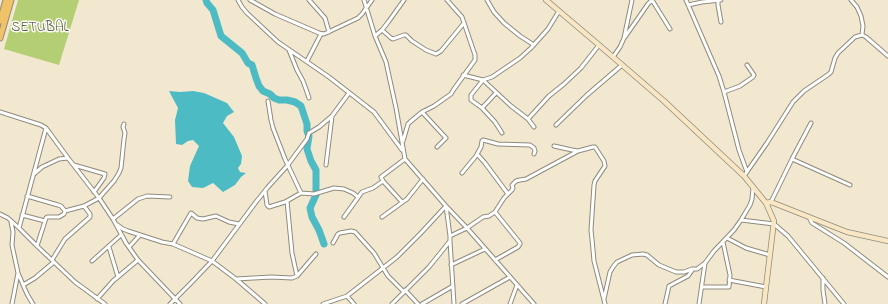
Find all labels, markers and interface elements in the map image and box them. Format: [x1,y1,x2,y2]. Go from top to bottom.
park label: SETUBAL [11,21,69,37]

